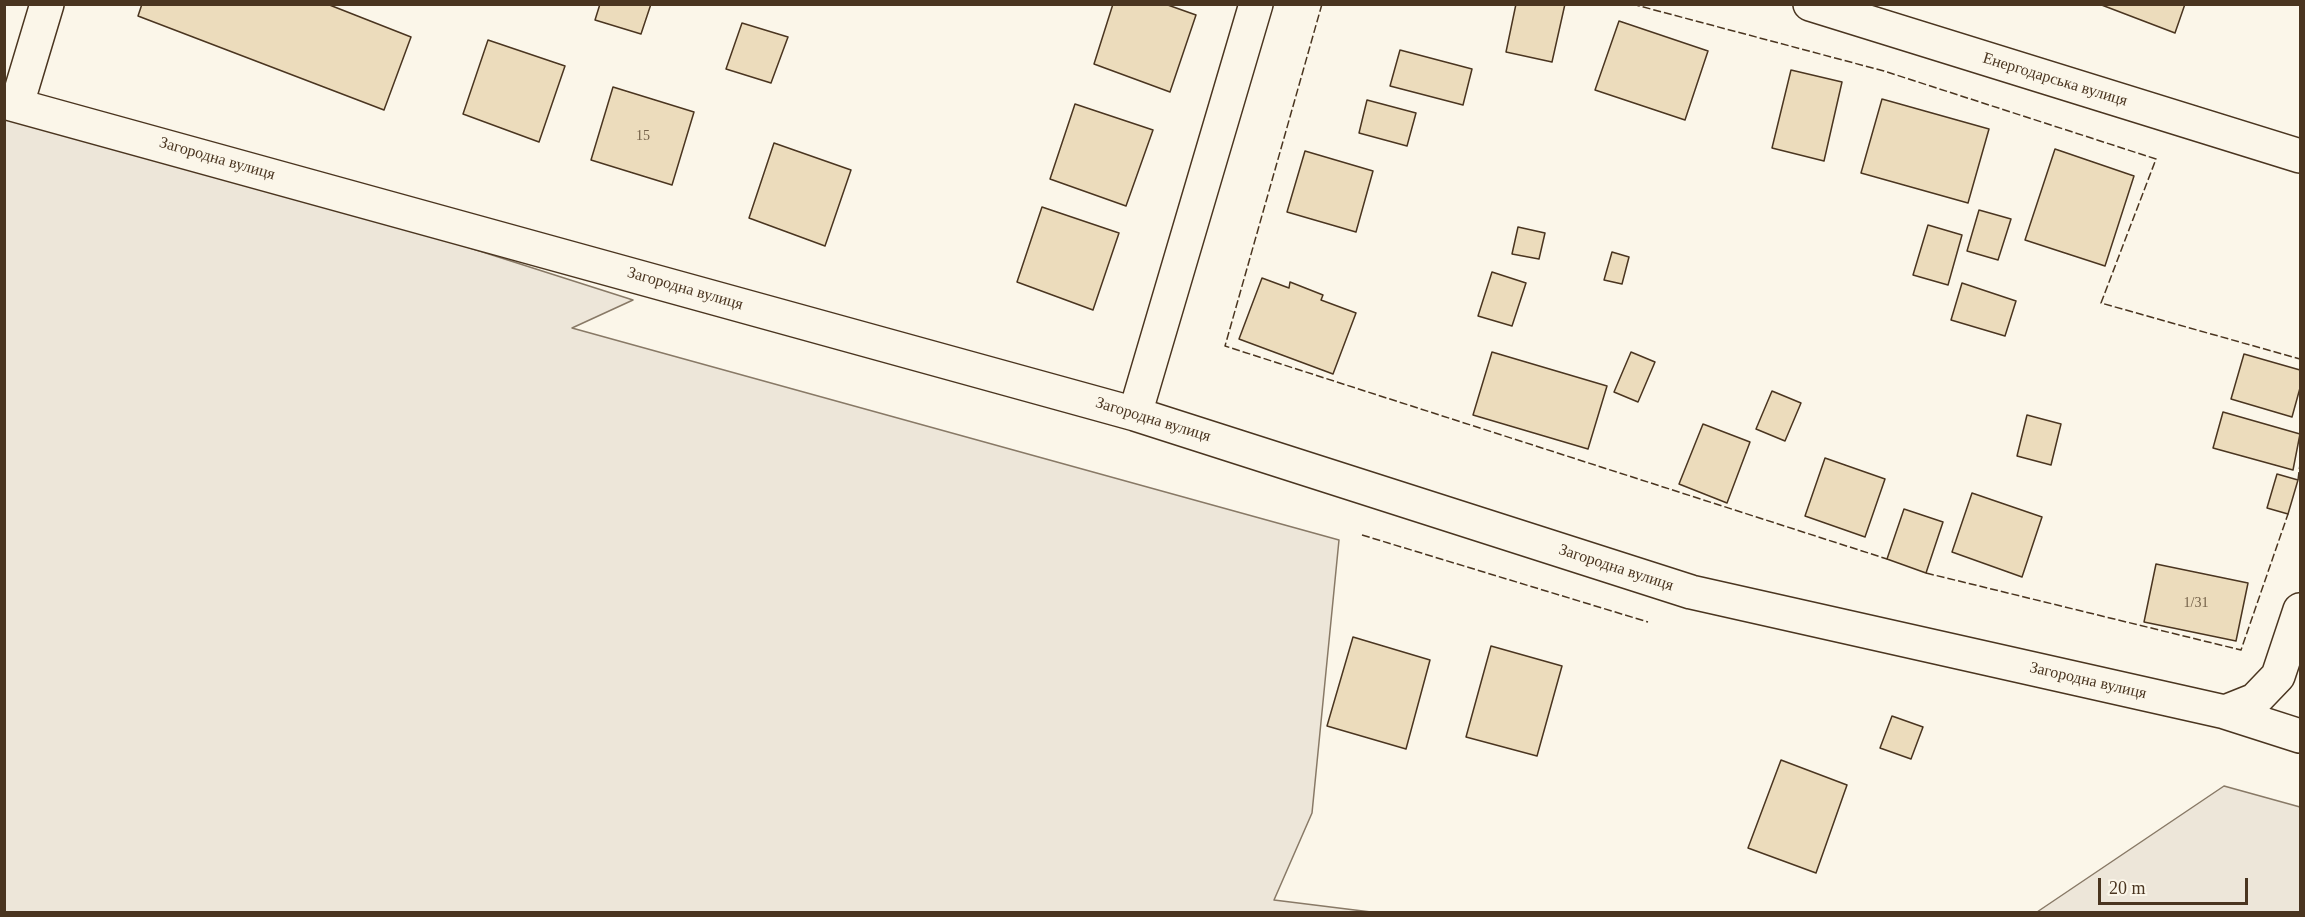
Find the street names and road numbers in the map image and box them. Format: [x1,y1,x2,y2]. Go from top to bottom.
street label: Енергодарська вулиця [1980,49,2130,111]
street label: Загородна вулиця [157,133,277,185]
street label: Загородна вулиця [625,263,745,315]
street label: Загородна вулиця [1093,393,1213,447]
street label: Загородна вулиця [1556,540,1676,596]
street label: Загородна вулиця [2028,658,2148,704]

